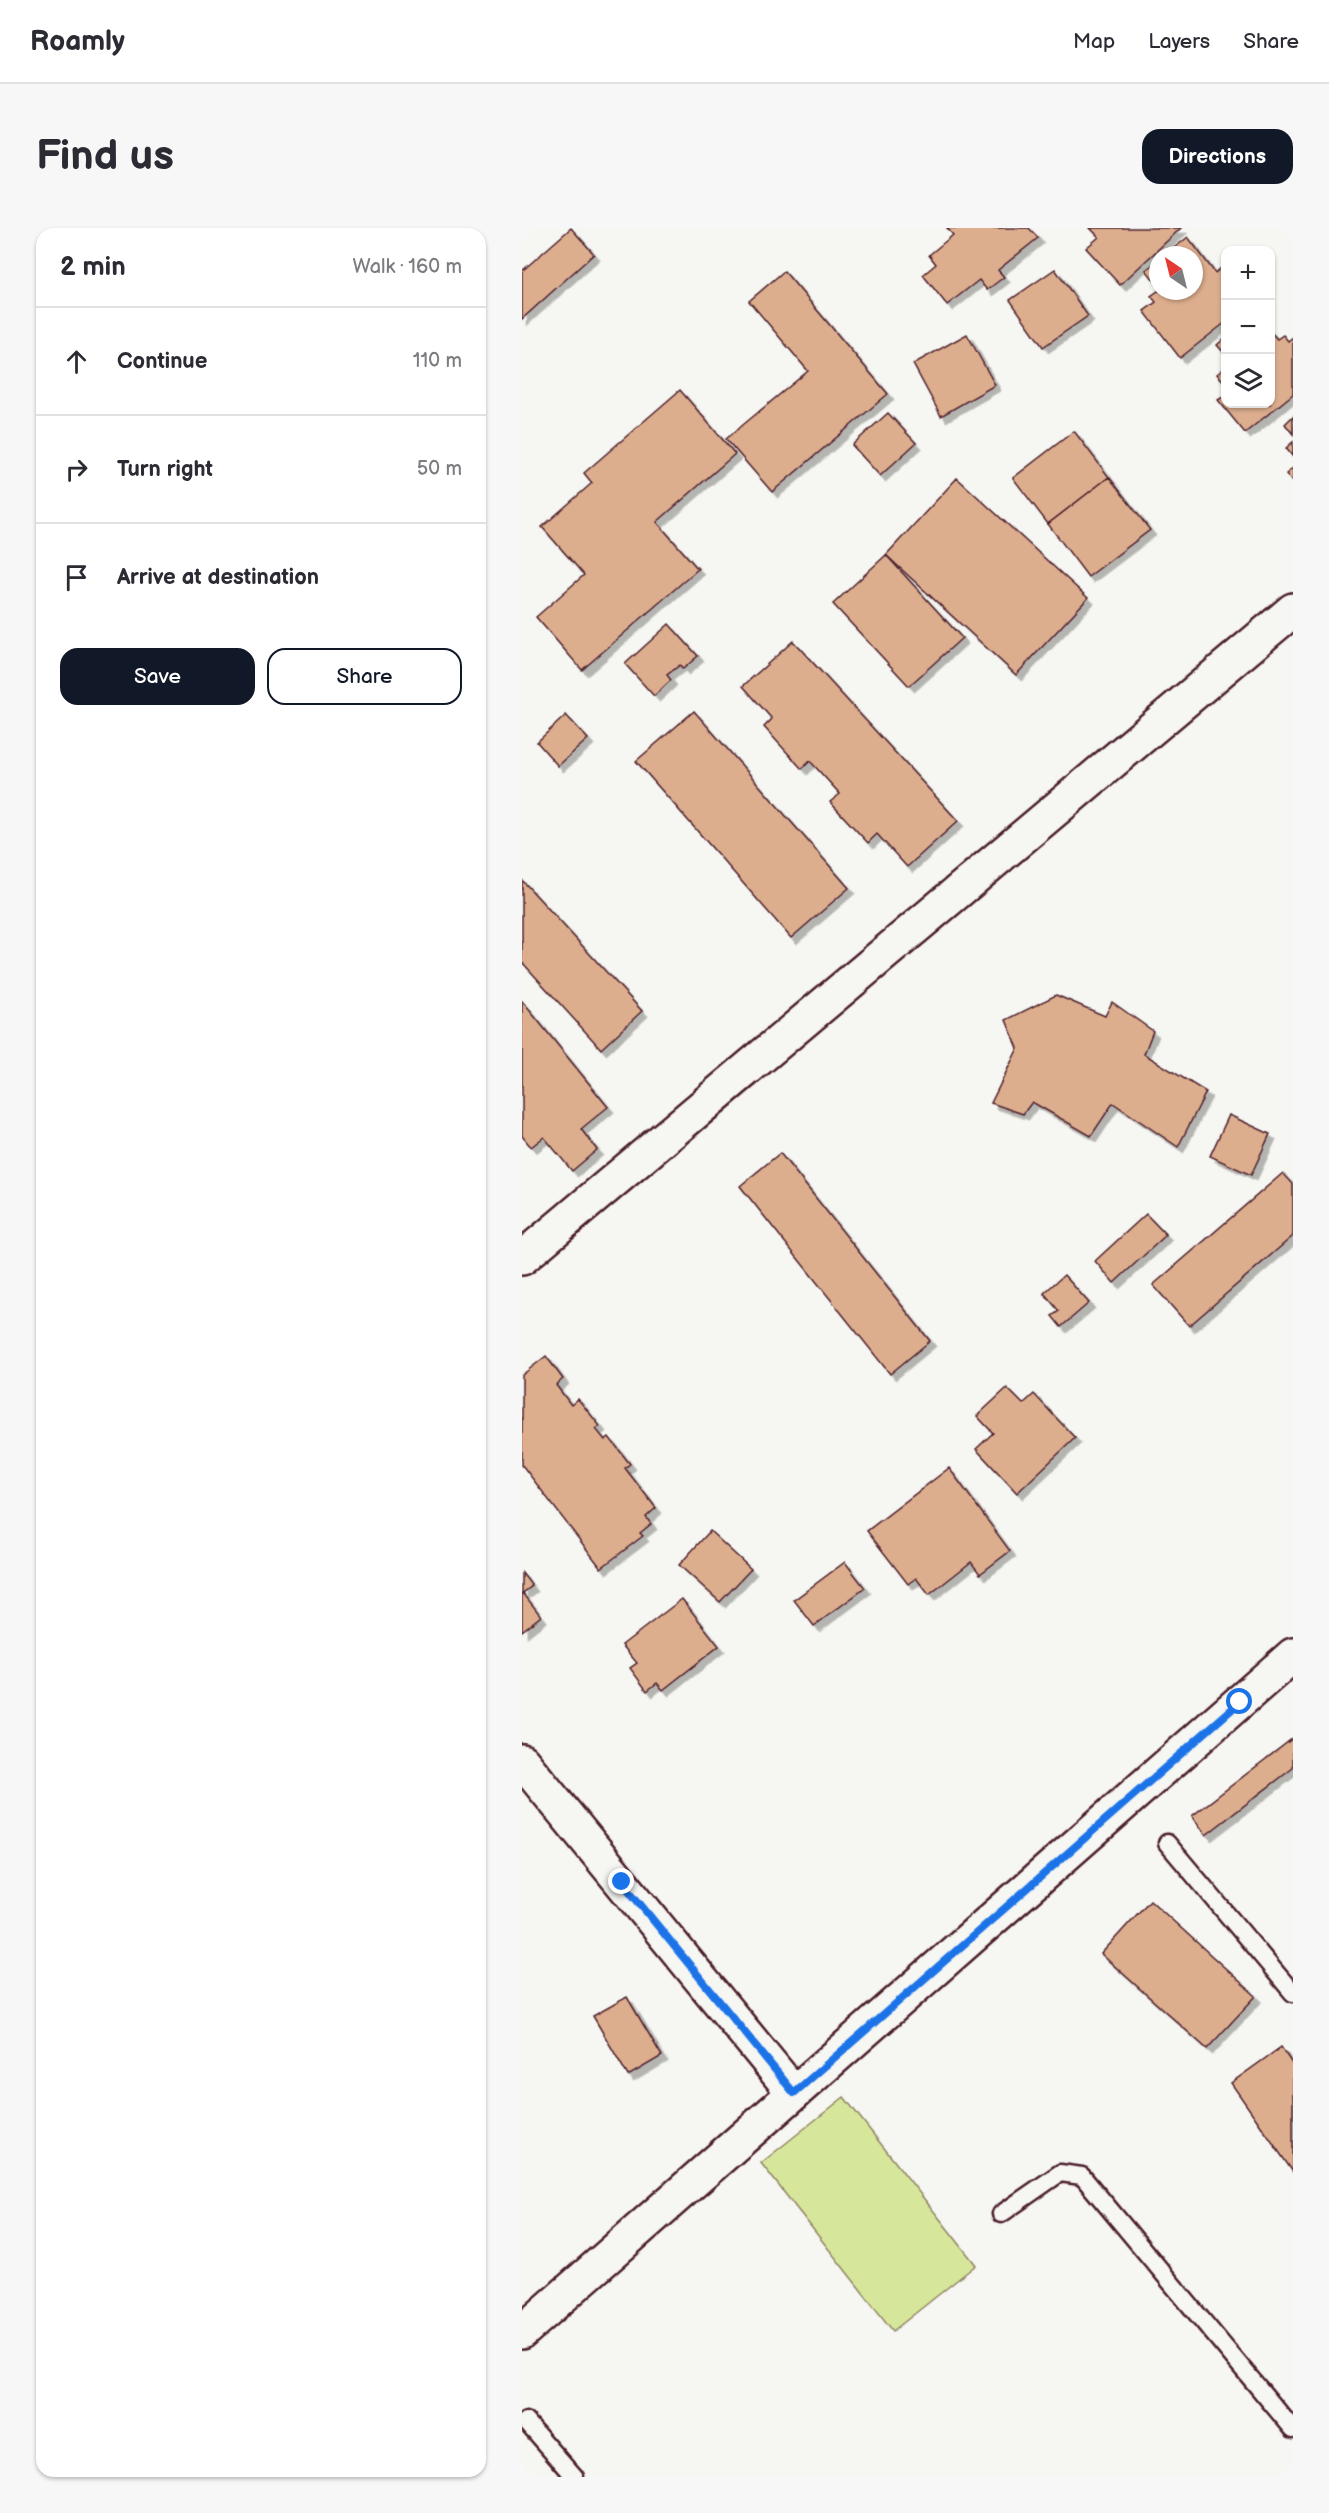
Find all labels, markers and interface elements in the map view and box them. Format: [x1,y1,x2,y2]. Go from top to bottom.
text: Roamly [30,25,125,58]
text: Map [1073,29,1115,54]
text: Layers [1148,29,1210,54]
text: Share [1243,29,1299,54]
button: Directions [1142,129,1293,184]
text: Find us [36,131,174,182]
north arrow [1149,246,1203,300]
map controls [1221,246,1275,408]
button: + [1221,246,1275,300]
text: 2 min [60,252,126,283]
text: Walk · 160 m [353,255,462,279]
button: − [1221,300,1275,354]
icon: ahead [60,345,93,378]
text: Continue [117,348,207,375]
text: 110 m [413,349,462,373]
button: layers [1221,354,1275,408]
icon: right [60,453,93,486]
text: Turn right [117,456,213,483]
text: 50 m [417,457,462,481]
icon: arrive [60,561,93,594]
text: Arrive at destination [117,564,319,591]
button: Save [60,648,255,705]
button: Share [267,648,462,705]
route start [1226,1688,1252,1714]
route end [608,1868,634,1894]

